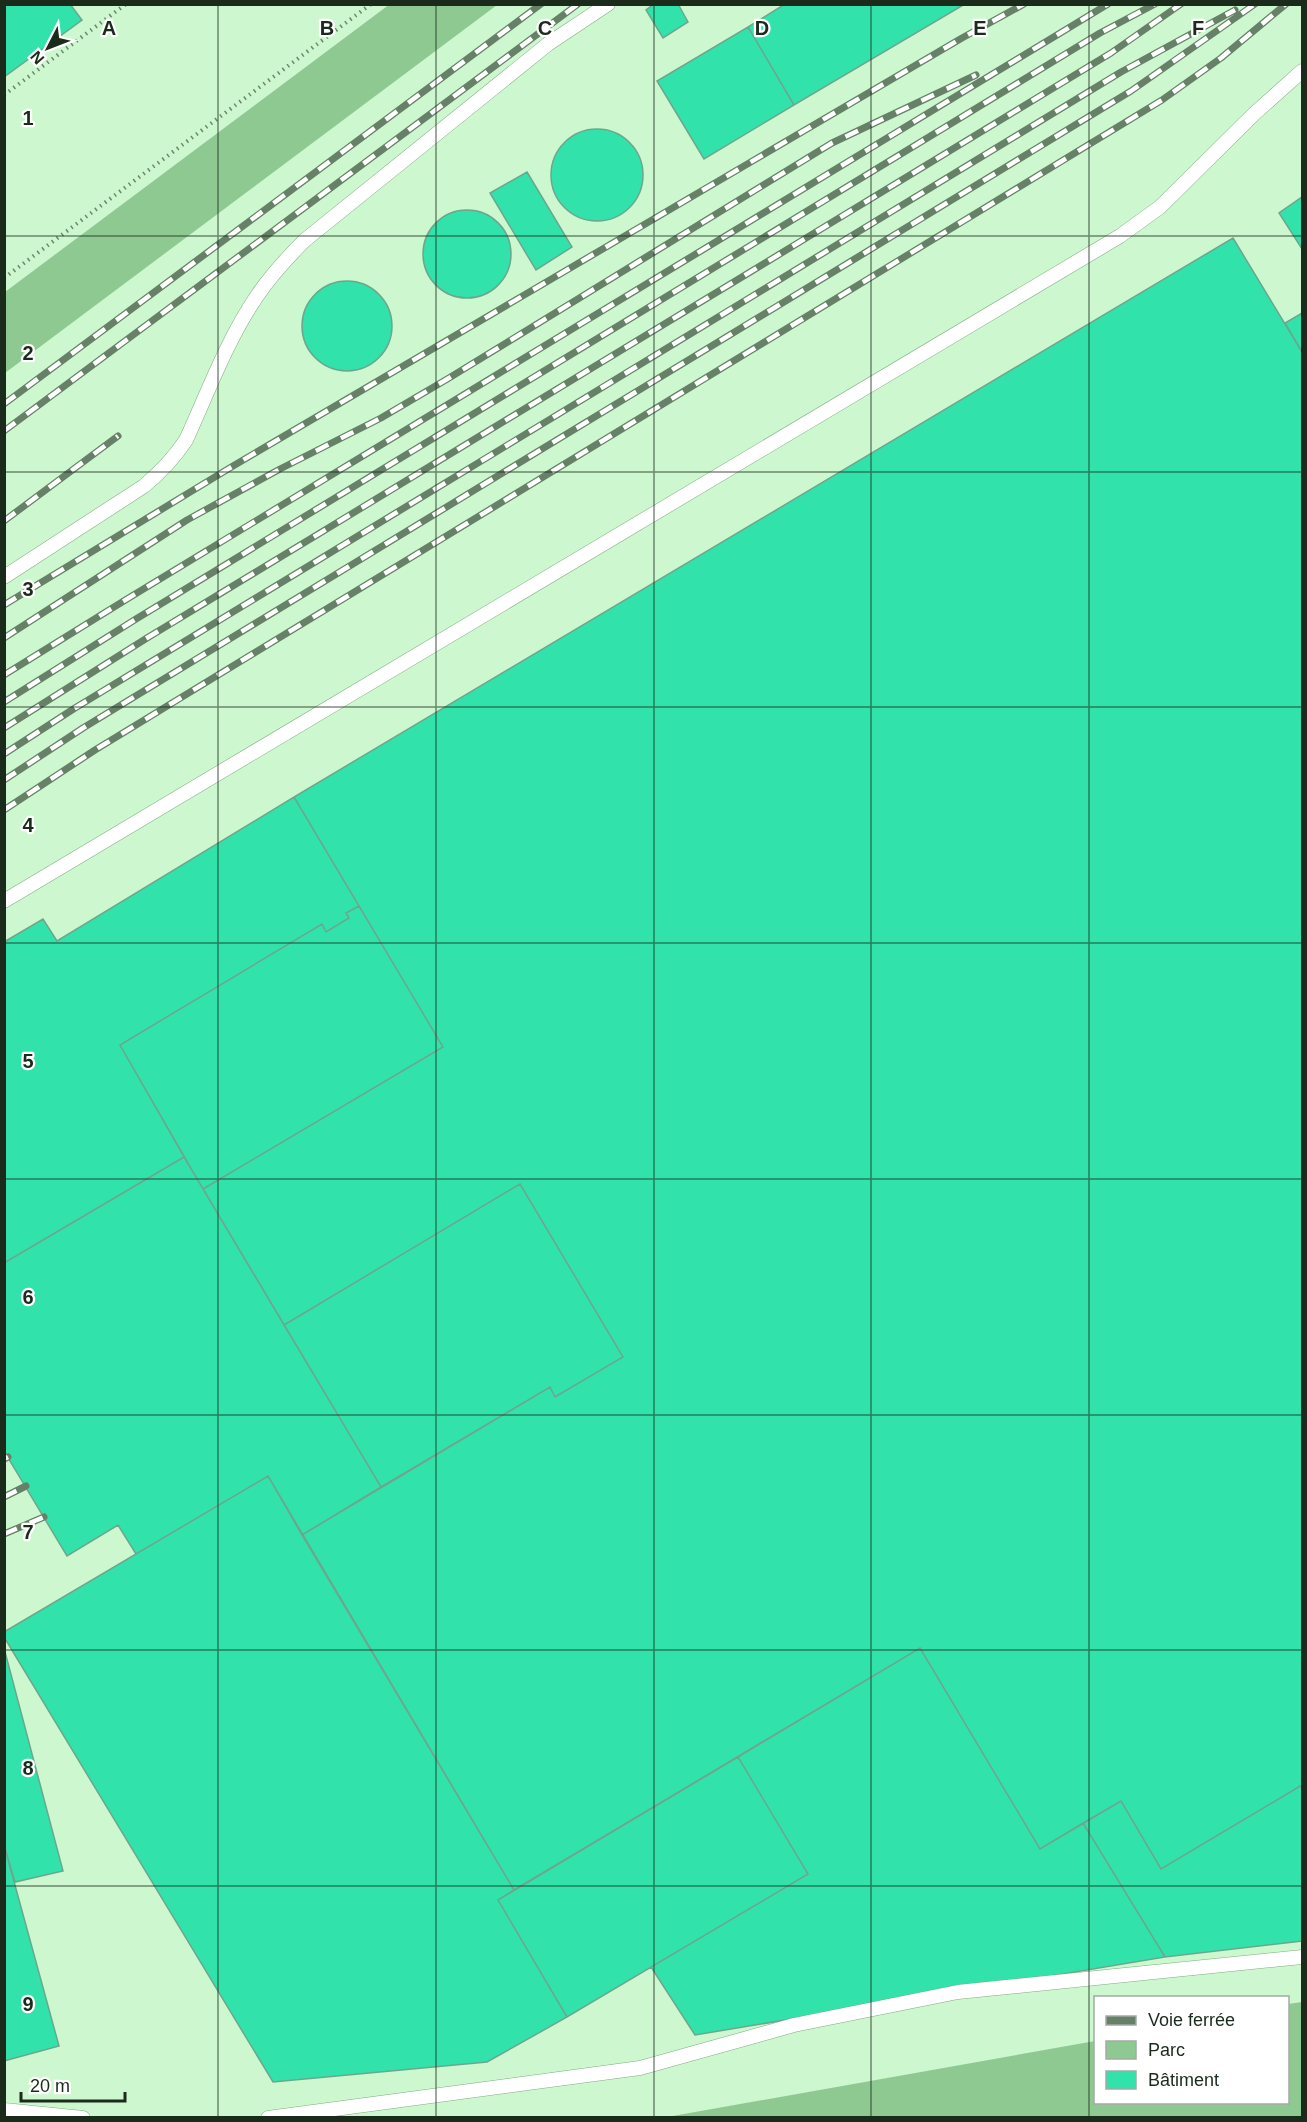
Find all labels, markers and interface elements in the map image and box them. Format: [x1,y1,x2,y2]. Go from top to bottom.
text: A [102,17,116,39]
text: B [320,17,334,39]
text: C [538,17,552,39]
text: D [755,17,769,39]
text: E [973,17,987,39]
text: F [1192,17,1204,39]
north arrow [18,18,78,78]
text: N [27,48,47,68]
text: 1 [22,107,34,129]
text: 2 [22,342,34,364]
text: 3 [22,578,34,600]
text: 4 [22,814,34,836]
text: 5 [22,1050,34,1072]
text: 6 [22,1286,34,1308]
text: 7 [22,1521,34,1543]
text: 8 [22,1757,34,1779]
text: 9 [22,1993,34,2015]
legend [1094,1996,1289,2104]
text: Voie ferrée [1148,2010,1235,2030]
text: Parc [1148,2040,1185,2060]
scale bar [21,2065,124,2103]
text: Bâtiment [1148,2070,1219,2090]
text: 20 m [30,2076,70,2096]

